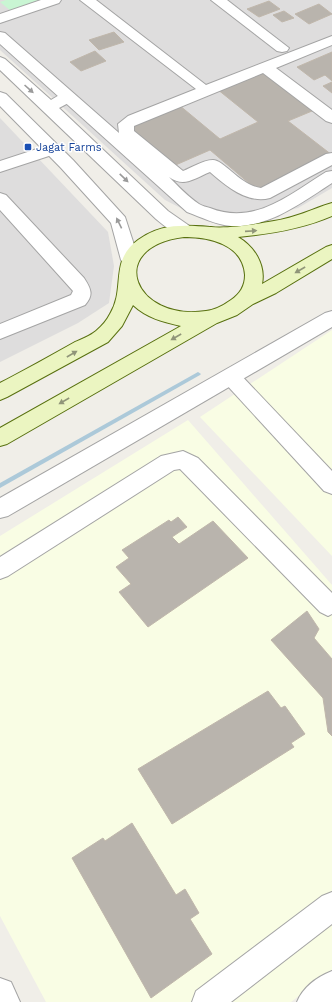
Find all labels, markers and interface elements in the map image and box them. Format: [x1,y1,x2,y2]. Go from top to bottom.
one-way arrow [24,84,34,93]
place label: Jagat Farms [36,141,102,154]
marker: Jagat Farms [23,142,33,152]
one-way arrow [119,173,129,183]
one-way arrow [116,217,122,229]
one-way arrow [245,227,257,234]
one-way arrow [294,266,306,273]
one-way arrow [171,334,182,341]
one-way arrow [66,350,78,357]
one-way arrow [58,398,69,405]

